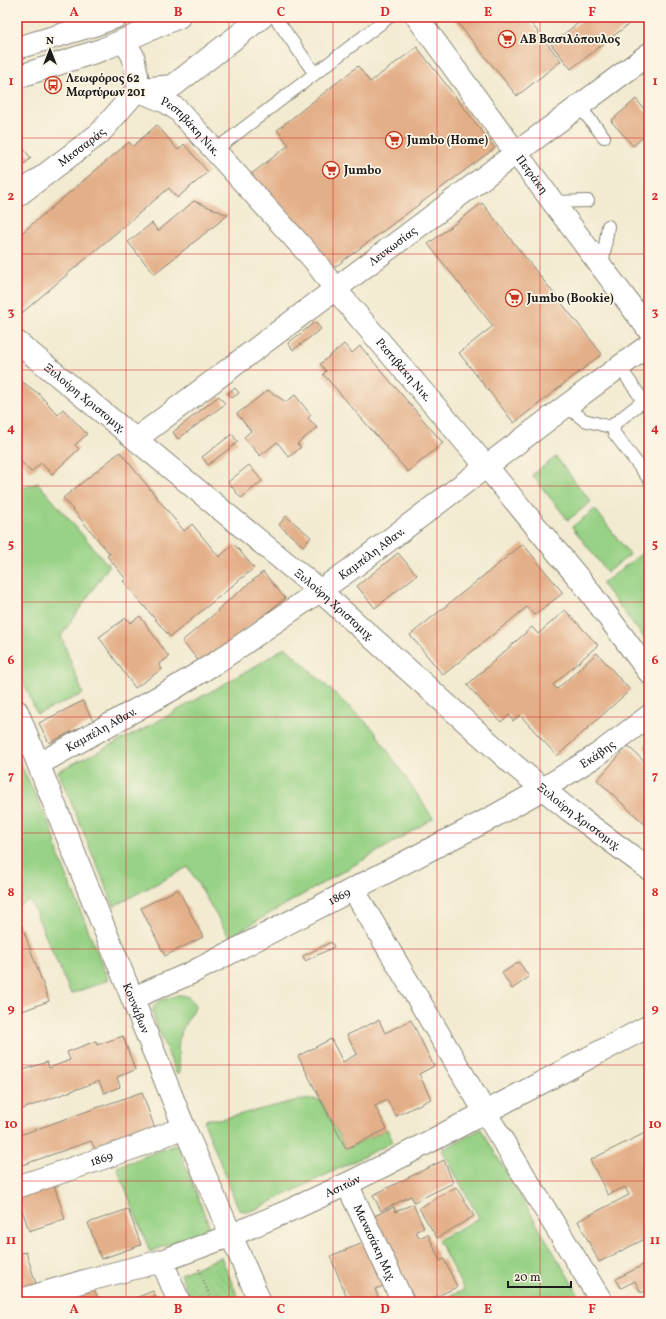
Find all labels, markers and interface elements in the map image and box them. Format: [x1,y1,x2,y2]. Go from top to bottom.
text: A [69,4,79,22]
text: B [174,4,183,22]
text: C [277,4,285,22]
text: D [380,4,390,22]
text: E [484,4,492,22]
text: F [588,4,596,22]
supermarket icon: ΑΒ Βασιλόπουλος [497,29,517,49]
north arrow [30,30,70,70]
place label: ΑΒ Βασιλόπουλος [520,32,620,48]
text: N [46,34,54,49]
place label: Λεωφόρος 62 Μαρτύρων 201 [66,71,146,101]
text: 1 [8,73,14,91]
text: 1 [652,73,658,91]
bus stop icon: Λεωφόρος 62 Μαρτύρων 201 [43,75,63,95]
street label: Ρεστιβάκη Νικ. [158,94,223,160]
street label: Μεσσαράς [55,125,110,171]
supermarket icon: Jumbo (Home) [384,130,404,150]
place label: Jumbo (Home) [406,133,488,149]
street label: Πετράκη [511,152,551,198]
supermarket icon: Jumbo [321,160,341,180]
place label: Jumbo [343,163,381,179]
text: 2 [8,188,15,206]
text: 2 [652,188,659,206]
street label: Λευκωσίας [366,223,421,270]
supermarket icon: Jumbo (Bookie) [504,288,524,308]
place label: Jumbo (Bookie) [526,291,614,307]
text: 3 [8,304,15,322]
text: 3 [652,304,659,322]
street label: Ρεστιβάκη Νικ. [371,335,435,405]
street label: Ξυλούρη Χριστομιχ. [40,360,129,437]
text: 4 [7,420,15,438]
text: 4 [651,420,659,438]
street label: Καμπέλη Αθαν. [336,524,408,584]
text: 5 [8,536,14,554]
text: 5 [652,536,658,554]
street label: Ξυλούρη Χριστομιχ. [290,566,377,645]
text: 6 [7,652,15,670]
text: 6 [651,652,659,670]
street label: Καμπέλη Αθαν. [63,704,140,756]
street label: Εκάβης [577,737,619,773]
text: 7 [8,768,14,786]
text: 7 [652,768,658,786]
street label: Ξυλούρη Χριστομιχ. [533,780,624,855]
text: 8 [7,884,15,902]
text: 8 [651,884,659,902]
street label: 1869 [326,885,354,910]
street label: Κουνάβων [118,981,153,1036]
text: 9 [7,1000,15,1018]
text: 9 [651,1000,659,1018]
text: 10 [4,1116,18,1134]
text: 10 [648,1116,662,1134]
street label: 1869 [88,1148,115,1171]
street label: Ασιτών [322,1171,364,1202]
street label: Μανασάκη Μιχ. [349,1202,399,1284]
text: 11 [6,1232,16,1250]
text: 11 [650,1232,660,1250]
scale bar [508,1263,571,1289]
text: 20 m [514,1270,541,1286]
text: A [69,1301,79,1319]
text: B [174,1301,183,1319]
text: C [277,1301,285,1319]
text: D [380,1301,390,1319]
text: E [484,1301,492,1319]
text: F [588,1301,596,1319]

